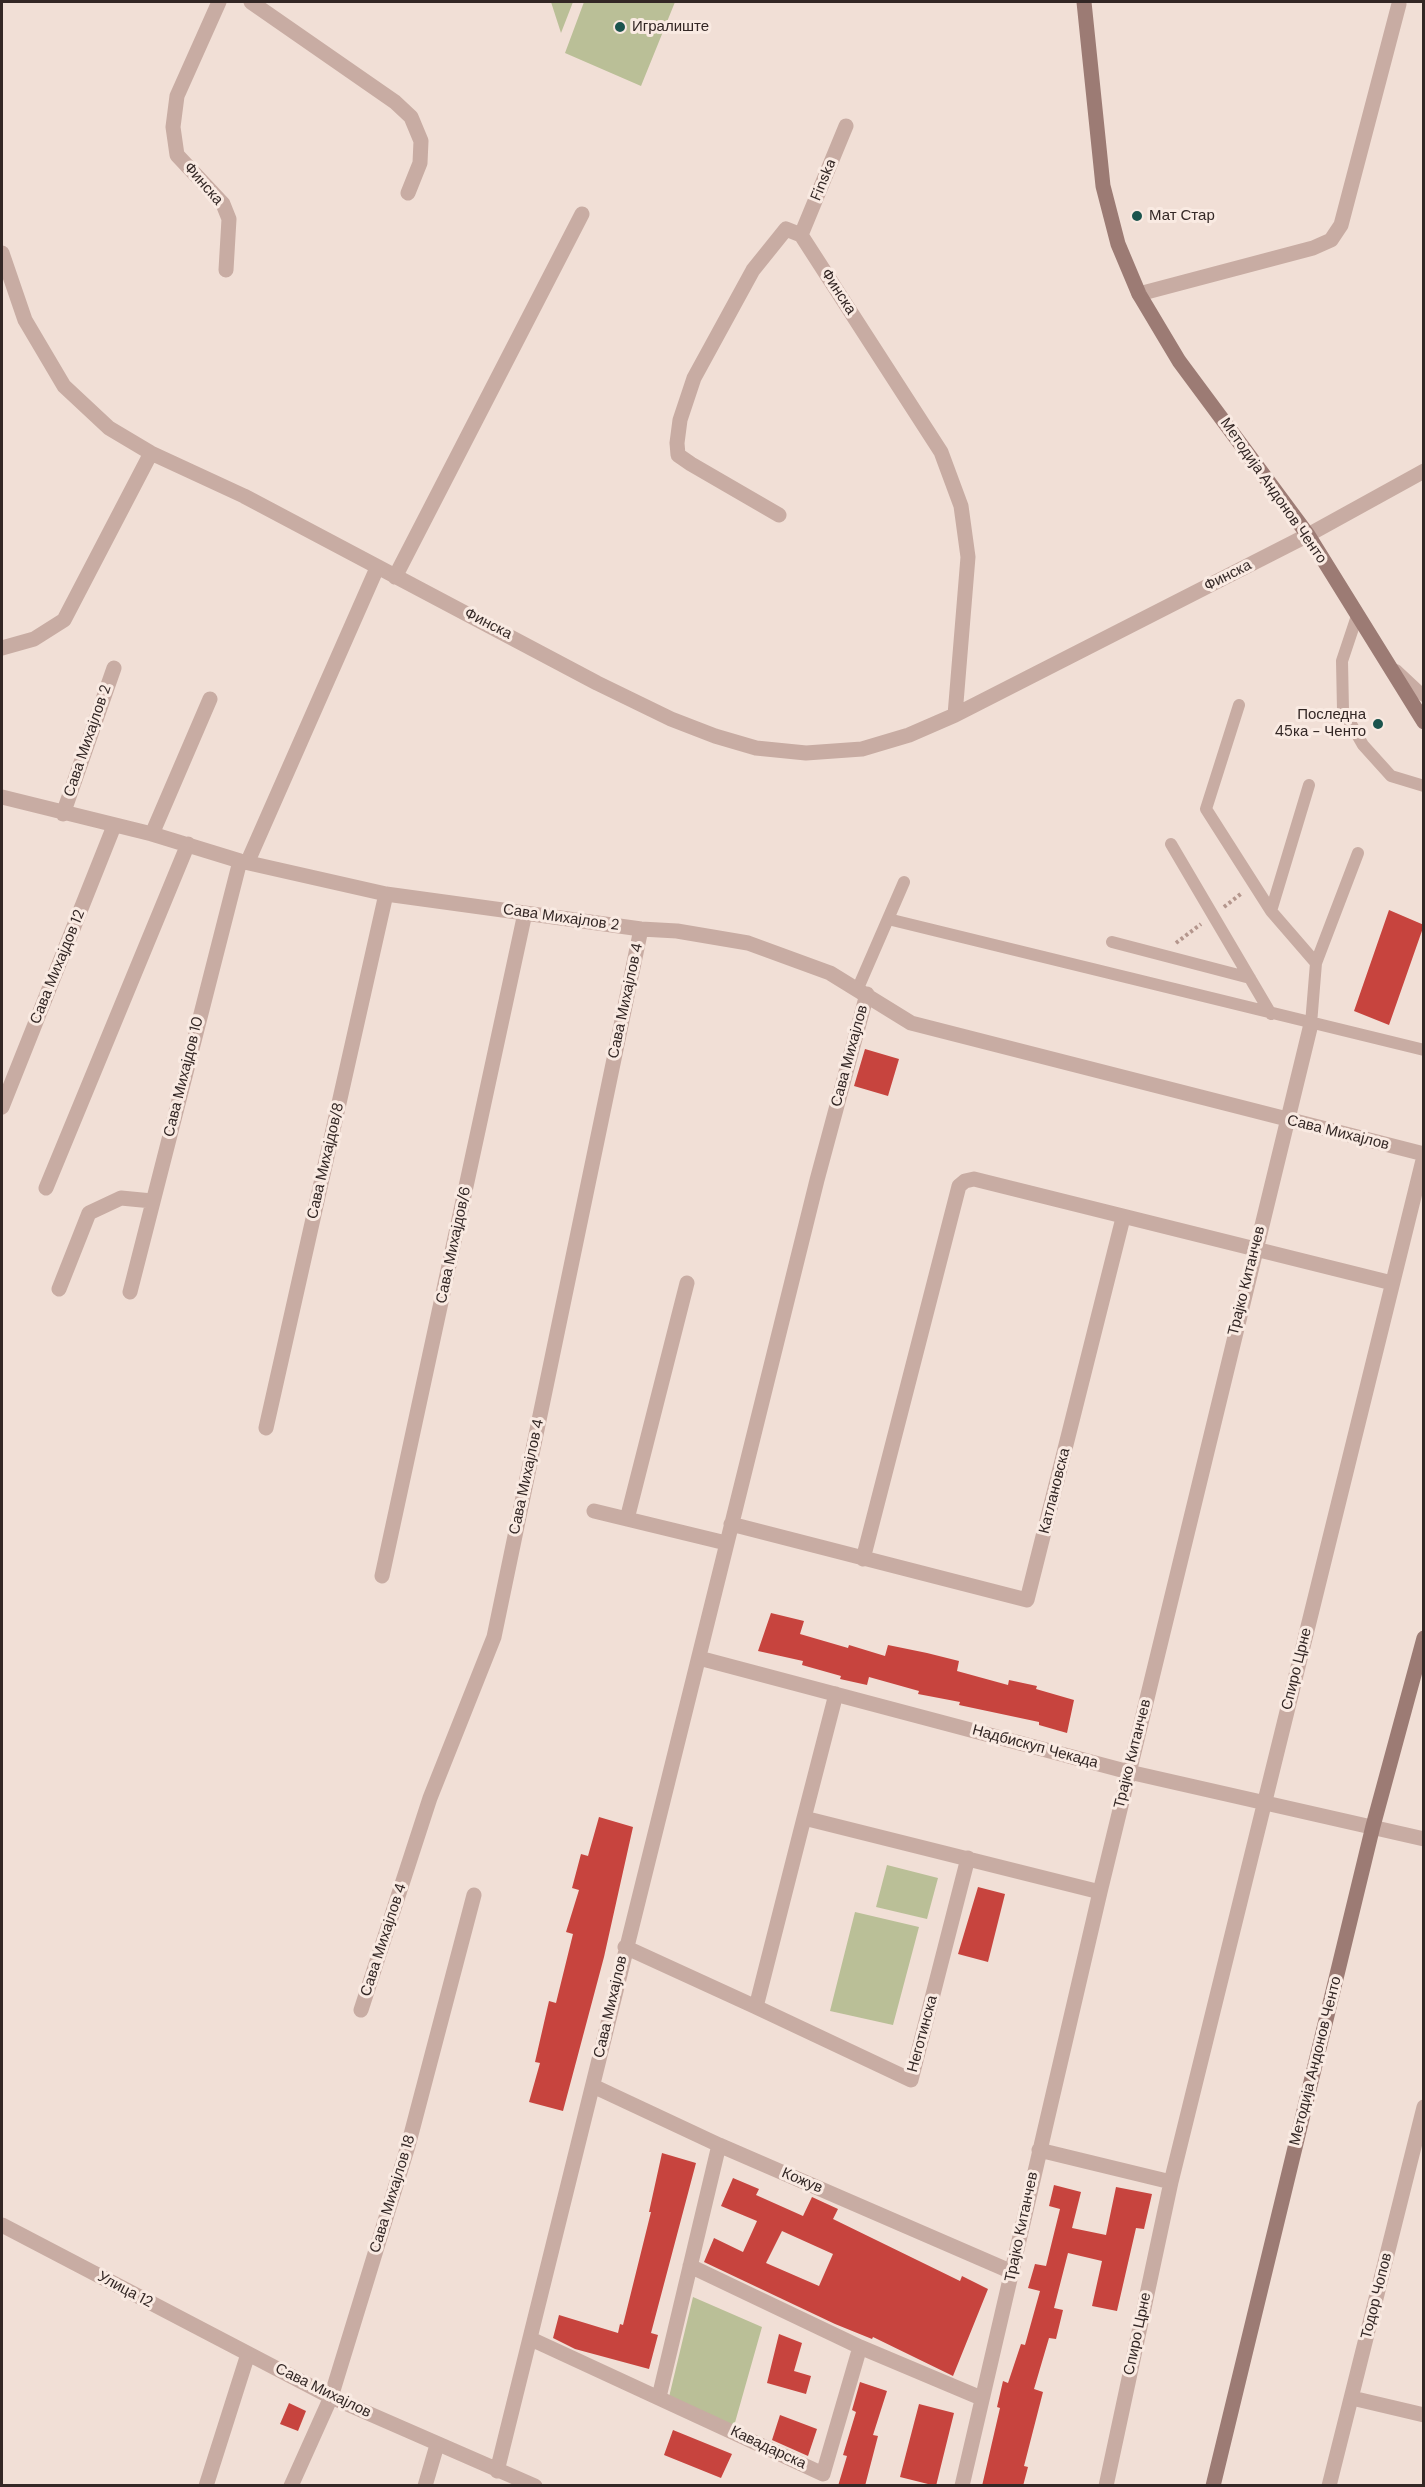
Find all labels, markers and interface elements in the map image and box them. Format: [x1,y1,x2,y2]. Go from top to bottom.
place label: Игралиште [632,18,709,36]
marker: Игралиште [613,20,627,34]
street label: Finska [808,156,840,204]
street label: Финска [180,159,226,209]
place label: Мат Стар [1149,207,1215,225]
marker: Мат Стар [1130,209,1144,223]
street label: Финска [817,266,859,318]
street label: Методија Андонов Ченто [1216,415,1330,567]
street label: Финска [1201,556,1255,596]
street label: Финска [461,604,515,644]
street label: Сава Михајлов 2 [60,683,116,799]
place label: Последна 45ка - Ченто [1275,706,1366,741]
marker: Последна 45ка - Ченто [1371,717,1385,731]
street label: Сава Михајлов 2 [502,901,620,935]
street label: Сава Михајдов 12 [27,907,89,1027]
street label: Сава Михајлов 4 [605,942,647,1060]
street label: Сава Михајлов [828,1003,872,1109]
street label: Сава Михајдов 10 [160,1015,208,1139]
street label: Сава Михајдов/8 [304,1101,348,1221]
street label: Сава Михајлов [1285,1112,1391,1154]
street label: Сава Михајдов/6 [433,1185,475,1305]
street label: Трајко Китанчев [1225,1225,1269,1337]
street label: Сава Михајлов 4 [506,1418,548,1536]
street label: Катлановска [1036,1446,1074,1536]
street label: Спиро Црне [1278,1626,1316,1712]
street label: Трајко Китанчев [1111,1698,1155,1810]
street label: Надбискуп Чекада [970,1722,1100,1772]
street label: Сава Михајлов 4 [357,1881,411,1999]
street label: Сава Михајлов [590,1954,632,2060]
street label: Методија Андонов Ченто [1286,1975,1346,2147]
street label: Неготинска [904,1994,942,2074]
street label: Сава Михајлов 18 [367,2133,419,2255]
street label: Кожув [779,2164,825,2198]
street label: Трајко Китанчев [1002,2170,1042,2284]
street label: Тодор Чопов [1358,2251,1396,2341]
street label: Улица 12 [94,2268,156,2312]
street label: Спиро Црне [1120,2291,1156,2377]
street label: Сава Михајлов [272,2360,374,2422]
street label: Кавадарска [727,2423,809,2473]

